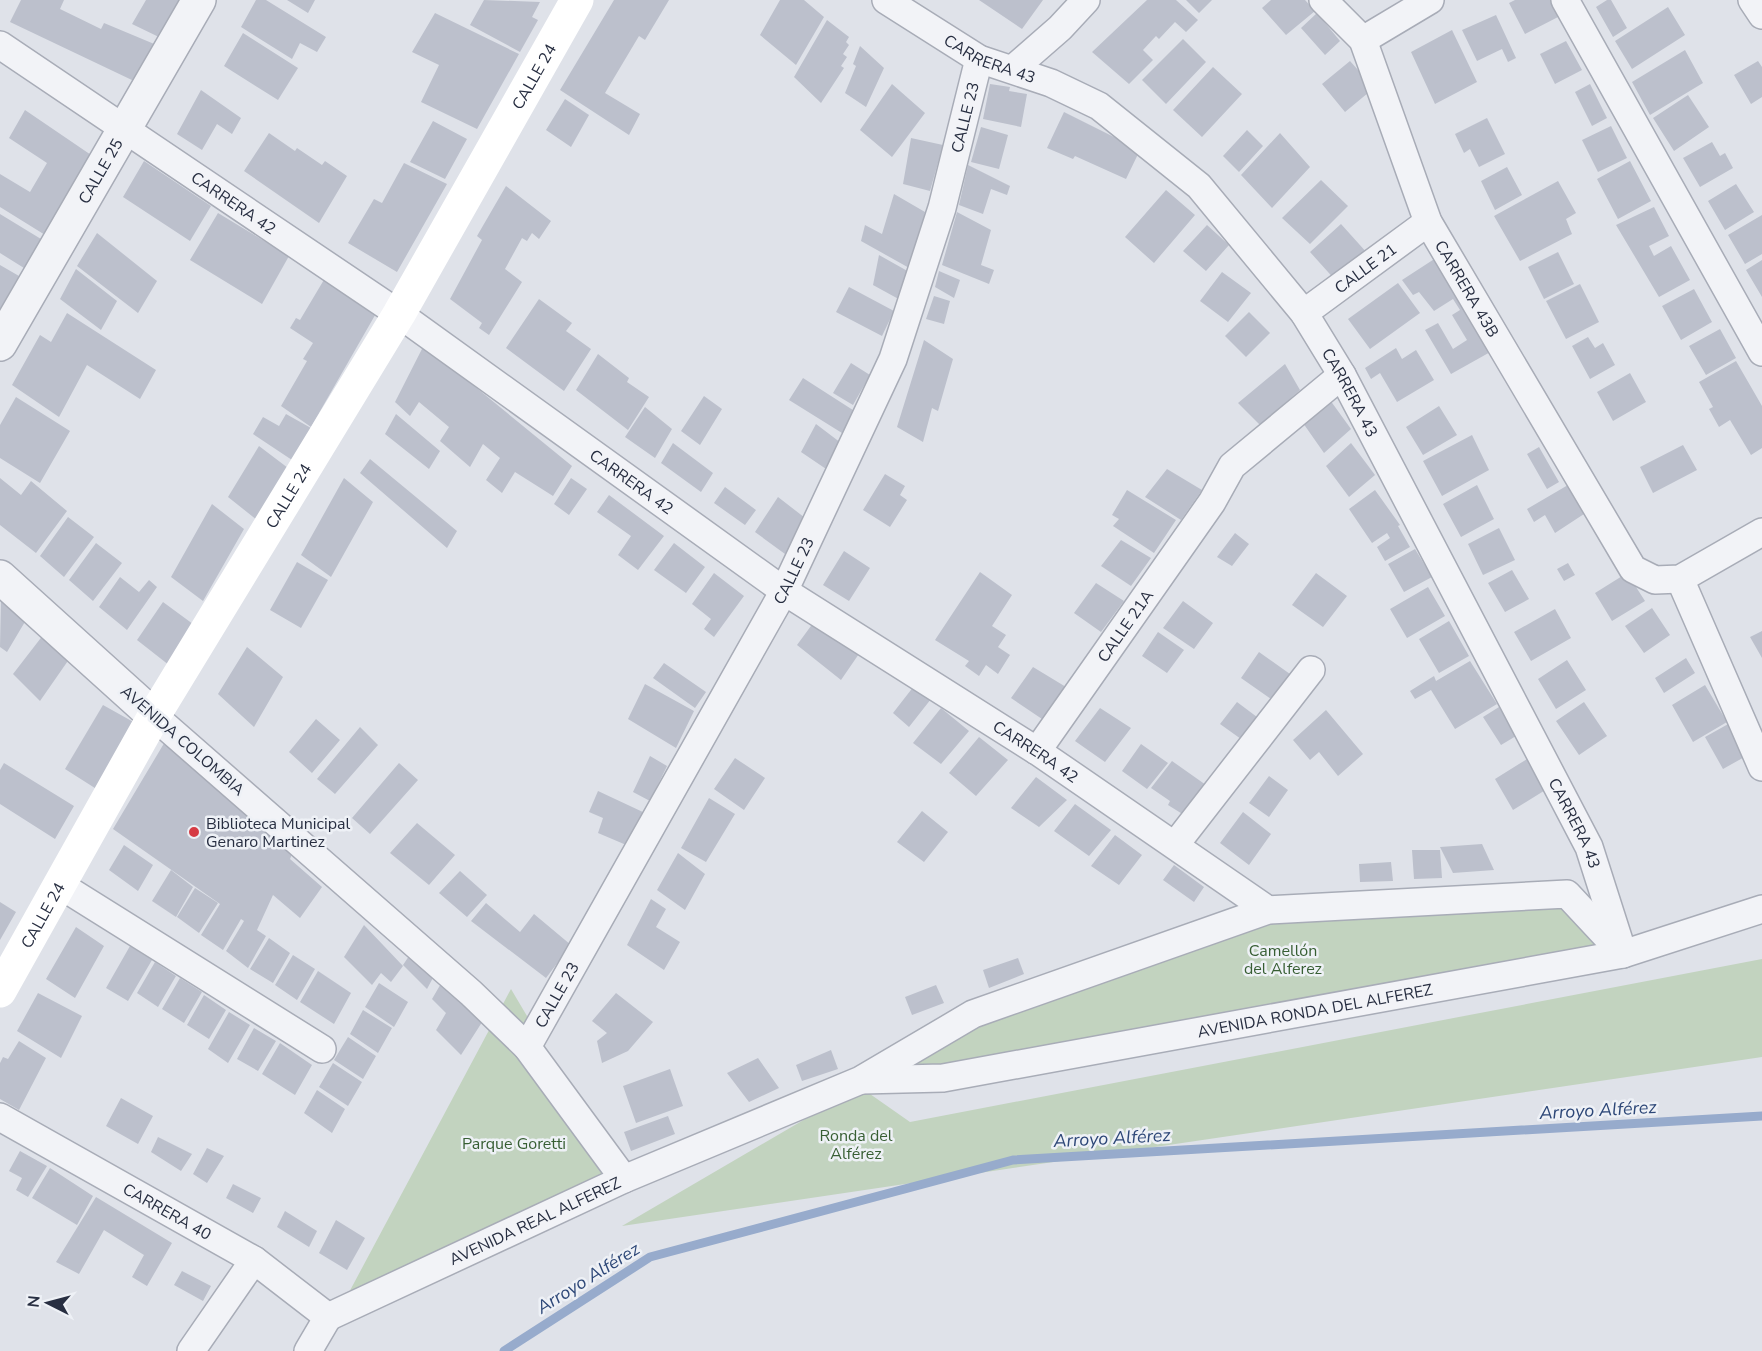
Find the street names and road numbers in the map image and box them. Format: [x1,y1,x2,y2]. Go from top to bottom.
street label: CARRERA 43 [939,29,1038,89]
street label: CALLE 24 [507,40,562,114]
street label: CALLE 23 [946,80,985,155]
street label: CALLE 25 [73,135,129,208]
street label: CARRERA 42 [186,167,280,240]
street label: CARRERA 43B [1429,236,1504,342]
street label: CALLE 21 [1330,239,1401,299]
street label: CARRERA 43 [1316,344,1383,441]
street label: CARRERA 42 [585,445,678,520]
street label: CALLE 24 [261,459,317,533]
street label: CALLE 23 [769,534,820,609]
street label: CALLE 21A [1093,585,1159,667]
street label: AVENIDA COLOMBIA [116,681,249,801]
street label: CARRERA 42 [988,716,1083,788]
street label: CARRERA 43 [1543,774,1605,871]
street label: CALLE 24 [16,878,71,952]
street label: CALLE 23 [530,958,585,1032]
street label: AVENIDA RONDA DEL ALFEREZ [1196,979,1435,1043]
street label: AVENIDA REAL ALFEREZ [446,1172,625,1271]
street label: CARRERA 40 [119,1178,215,1246]

